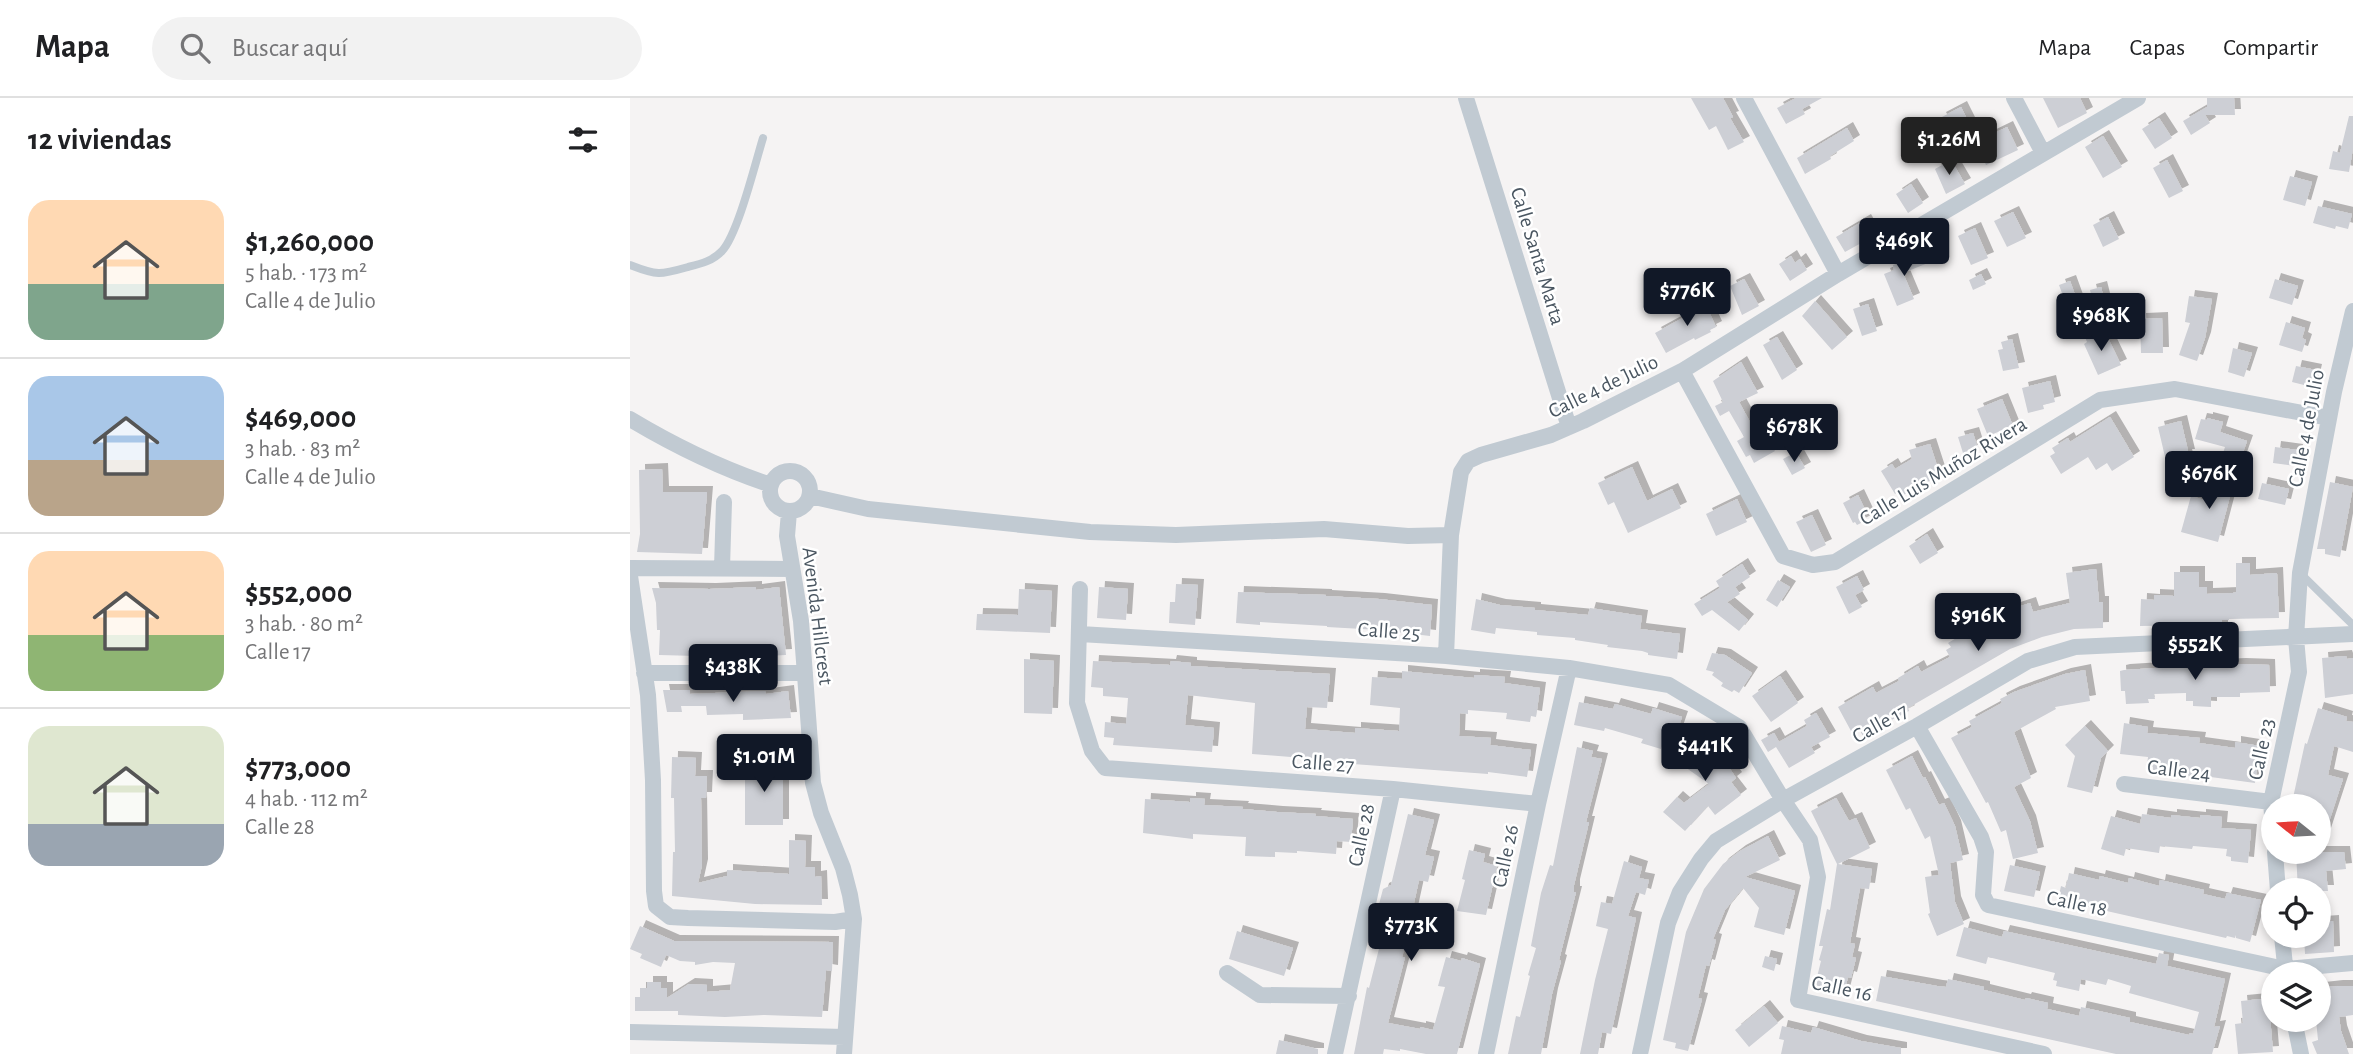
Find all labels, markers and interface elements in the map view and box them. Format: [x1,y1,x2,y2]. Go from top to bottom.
search box [152,17,642,80]
icon: search [176,29,214,67]
text: Mapa [35,31,110,64]
text: Buscar aquí [232,35,348,61]
text: Mapa [2038,36,2091,60]
text: Capas [2129,36,2185,60]
text: Compartir [2223,36,2318,60]
pin: $1.26M [1892,118,2006,177]
icon: filters [564,121,602,159]
text: 12 viviendas [28,125,172,155]
text: $1.26M [1917,128,1981,151]
street label: Calle Santa Marta [1507,185,1569,328]
pin: $469K [1855,218,1953,278]
text: $1,260,000 [245,227,374,257]
icon: home [84,228,168,312]
text: $469K [1875,229,1933,252]
text: 5 hab. · 173 m² [245,262,367,285]
pin: $776K [1638,268,1736,328]
text: $776K [1660,279,1714,302]
text: Calle 4 de Julio [245,290,376,313]
pin: $968K [2052,294,2150,353]
text: $968K [2072,304,2130,327]
street label: Calle 4 de Julio [1545,351,1661,422]
street label: Calle 4 de Julio [2285,368,2328,489]
text: $469,000 [245,403,356,433]
icon: home [84,404,168,488]
pin: $678K [1745,404,1843,464]
street label: Calle Luis Muñoz Rivera [1856,413,2031,530]
text: $678K [1766,415,1822,438]
text: 3 hab. · 83 m² [245,438,360,461]
pin: $676K [2160,452,2258,511]
text: $676K [2181,462,2237,485]
text: Calle 4 de Julio [245,466,376,489]
street label: Avenida Hillcrest [799,546,836,686]
text: $552,000 [245,578,352,608]
icon: home [84,579,168,663]
pin: $916K [1929,594,2027,653]
text: $916K [1951,604,2005,627]
text: 3 hab. · 80 m² [245,613,363,636]
street label: Calle 25 [1357,619,1421,644]
pin: $552K [2146,622,2244,682]
text: $552K [2168,633,2222,656]
text: Calle 17 [245,641,311,664]
pin: $438K [684,644,782,704]
text: $438K [705,655,761,678]
street label: Calle 17 [1849,700,1912,747]
street label: Calle 23 [2245,716,2278,782]
pin: $441K [1656,724,1754,783]
pin: $1.01M [707,734,821,794]
text: $441K [1677,734,1733,757]
text: $1.01M [733,745,795,768]
street label: Calle 27 [1291,751,1355,776]
text: $773,000 [245,753,351,783]
icon: home [84,754,168,838]
street label: Calle 24 [2146,756,2212,785]
text: 4 hab. · 112 m² [245,788,368,811]
north arrow [2261,794,2331,864]
map controls [2261,794,2331,1032]
street label: Calle 28 [1345,802,1378,868]
text: Calle 28 [245,816,315,839]
street label: Calle 26 [1489,823,1522,889]
button: locate [2261,878,2331,948]
street label: Calle 18 [2045,887,2109,920]
pin: $773K [1362,904,1460,963]
text: $773K [1384,914,1438,937]
button: layers [2261,962,2331,1032]
street label: Calle 16 [1810,972,1874,1005]

